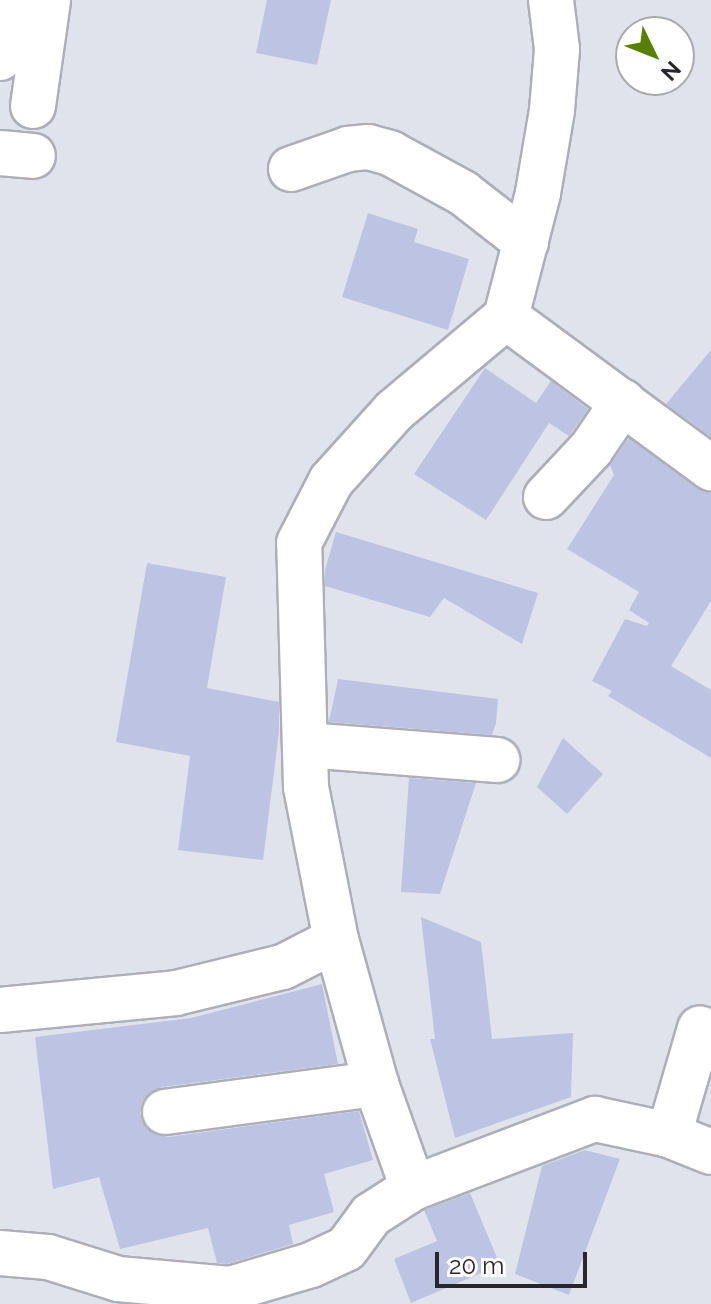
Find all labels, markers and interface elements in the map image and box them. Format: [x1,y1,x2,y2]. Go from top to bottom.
north arrow [615,16,695,96]
text: N [656,56,686,86]
scale bar [439,1236,591,1286]
text: 20 m [449,1251,504,1280]

